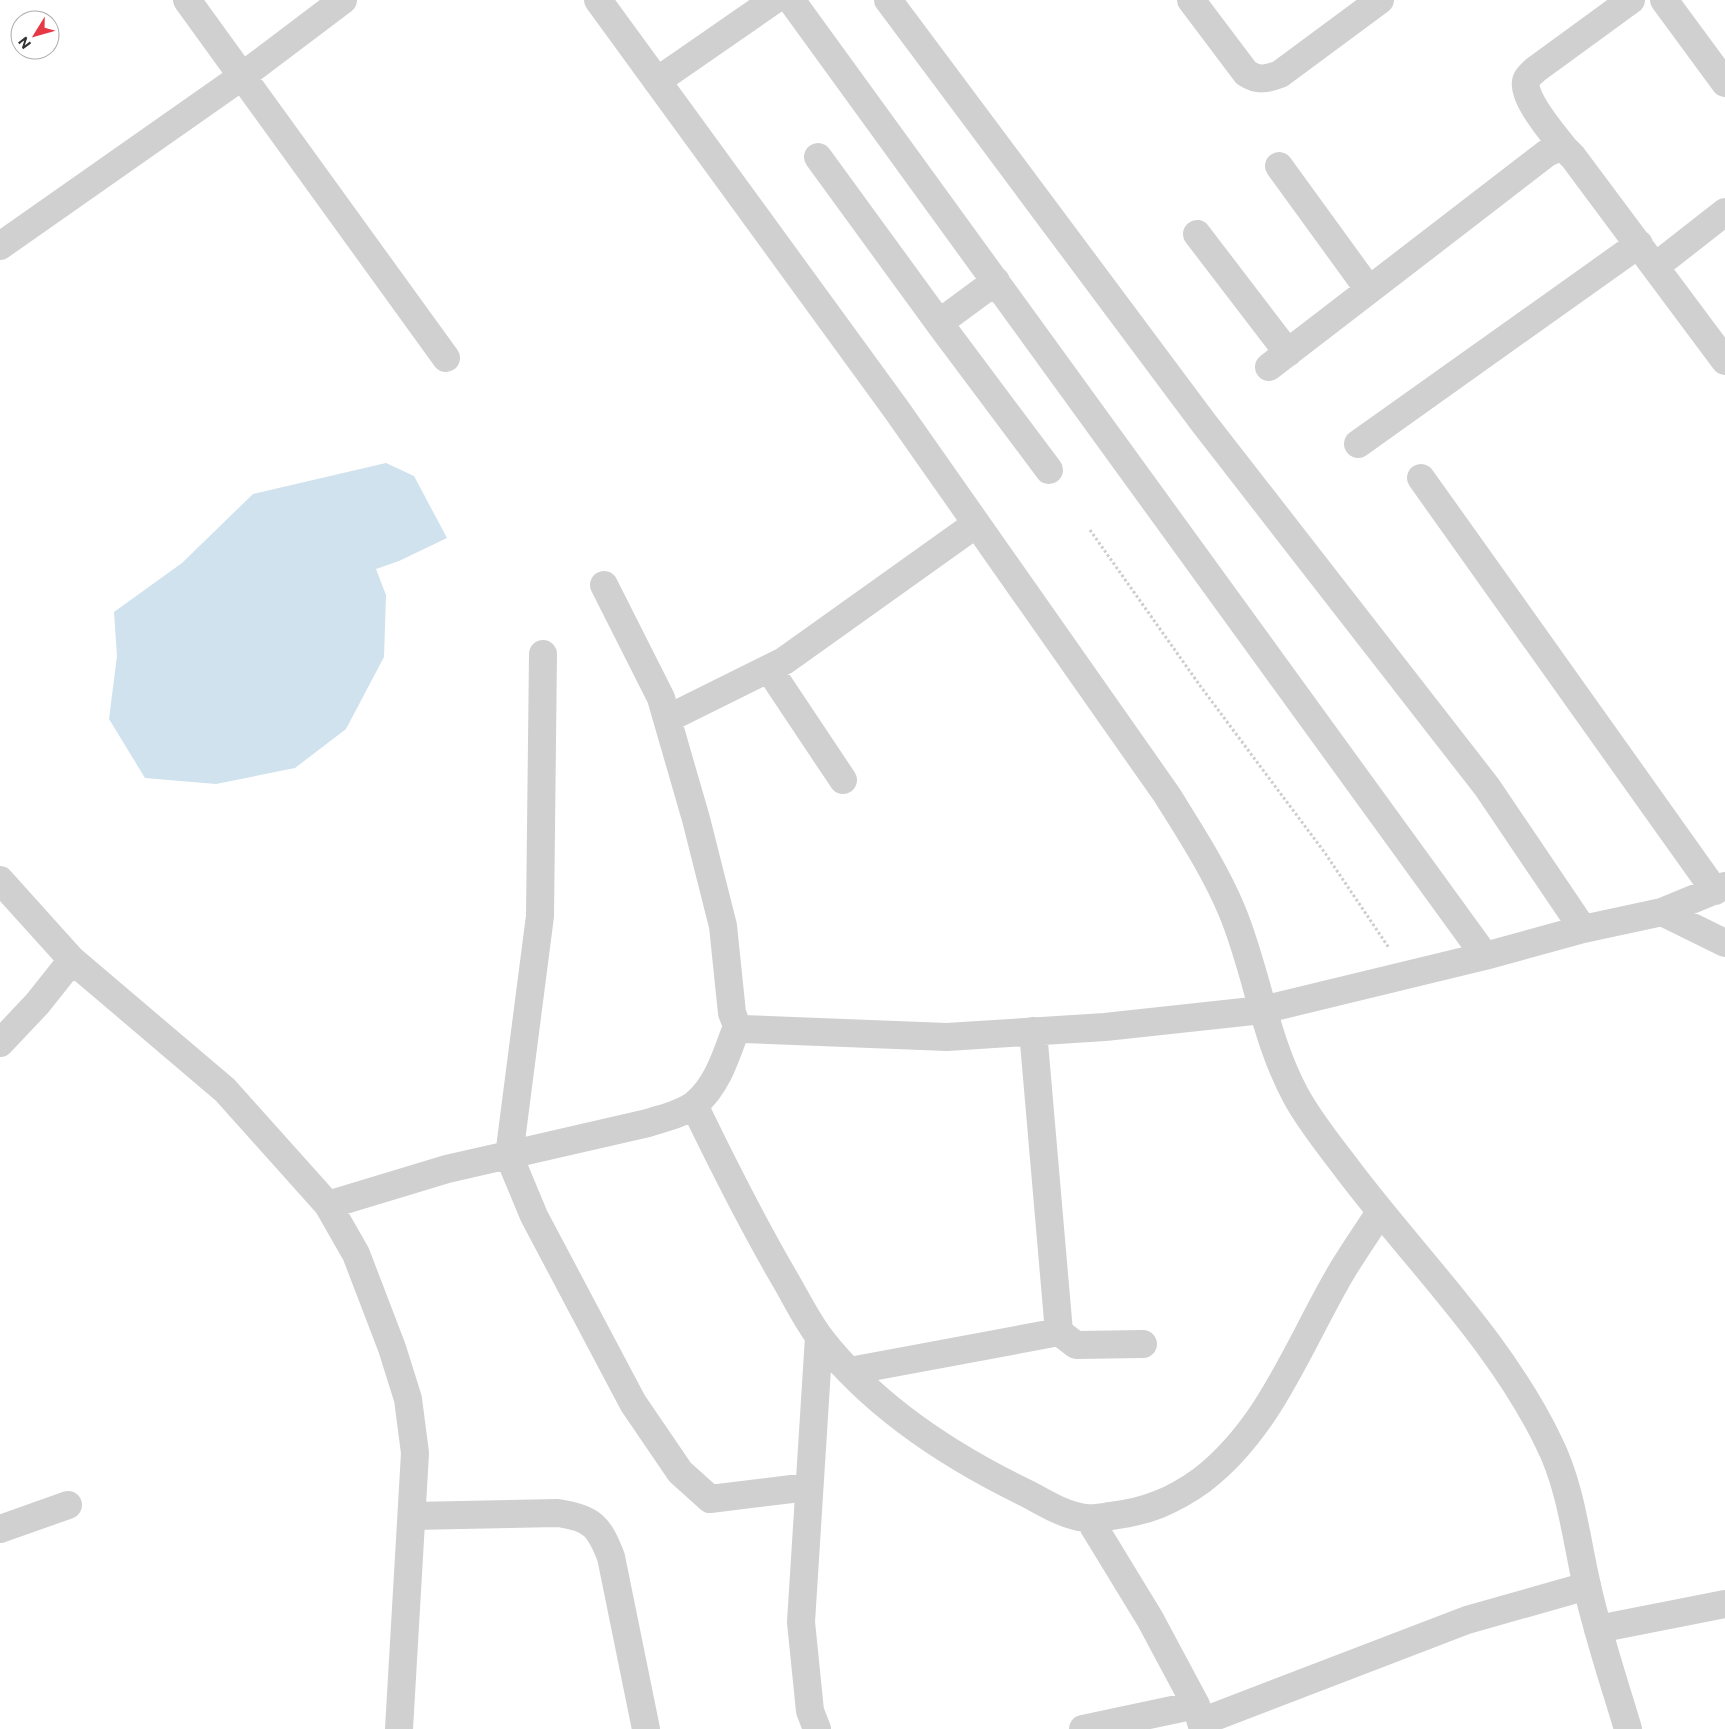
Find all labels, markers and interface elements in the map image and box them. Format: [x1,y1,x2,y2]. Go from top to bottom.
north arrow [10,10,60,60]
text: N [14,34,34,52]

